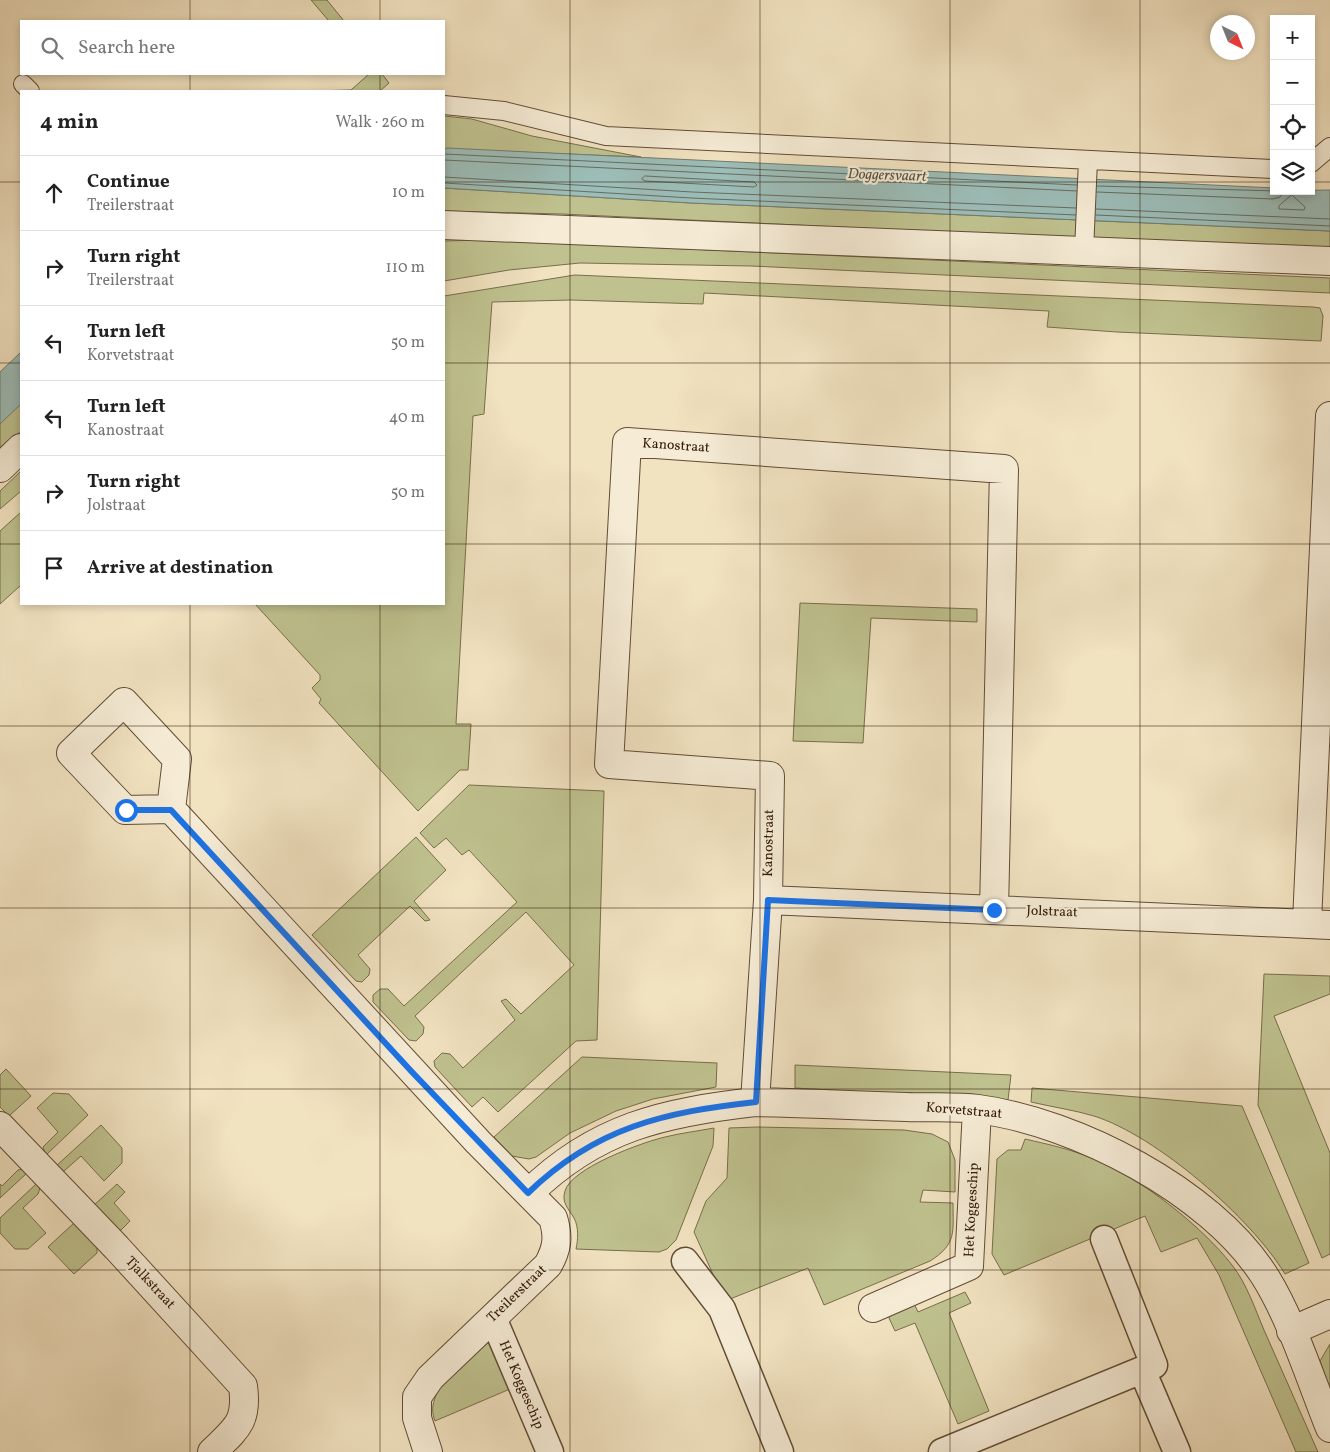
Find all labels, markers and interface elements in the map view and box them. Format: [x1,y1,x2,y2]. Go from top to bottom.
north arrow [1210,15,1255,60]
map controls [1270,15,1315,195]
button: + [1270,15,1315,60]
search box [20,20,445,75]
icon: search [38,34,66,62]
text: Search here [78,35,175,61]
button: − [1270,60,1315,105]
button: locate [1270,105,1315,150]
text: 4 min [40,108,99,137]
text: Walk · 260 m [335,112,425,134]
button: layers [1270,150,1315,195]
water label: Doggersvaart [847,164,928,188]
text: Continue [87,169,170,195]
icon: ahead [40,179,68,207]
text: 10 m [392,182,425,204]
text: Treilerstraat [87,195,174,217]
text: Turn right [87,244,180,270]
icon: right [40,254,68,282]
text: 110 m [386,257,425,279]
text: Treilerstraat [87,270,174,292]
text: Turn left [87,319,166,345]
icon: left [40,329,68,357]
text: 50 m [391,332,425,354]
text: Korvetstraat [87,345,174,367]
text: Turn left [87,394,166,420]
icon: left [40,404,68,432]
text: 40 m [389,407,425,429]
text: Kanostraat [87,420,164,442]
street label: Kanostraat [642,434,711,458]
text: Turn right [87,469,180,495]
icon: right [40,479,68,507]
text: 50 m [391,482,425,504]
text: Jolstraat [87,495,146,517]
icon: arrive [40,554,68,582]
text: Arrive at destination [87,555,273,581]
route start [115,799,138,822]
street label: Kanostraat [759,809,779,877]
route end [983,899,1006,922]
street label: Jolstraat [1026,902,1078,922]
street label: Korvetstraat [925,1098,1003,1124]
street label: Het Koggeschip [960,1162,984,1258]
street label: Tjalkstraat [121,1253,179,1314]
street label: Treilerstraat [483,1261,551,1327]
street label: Het Koggeschip [494,1338,548,1432]

